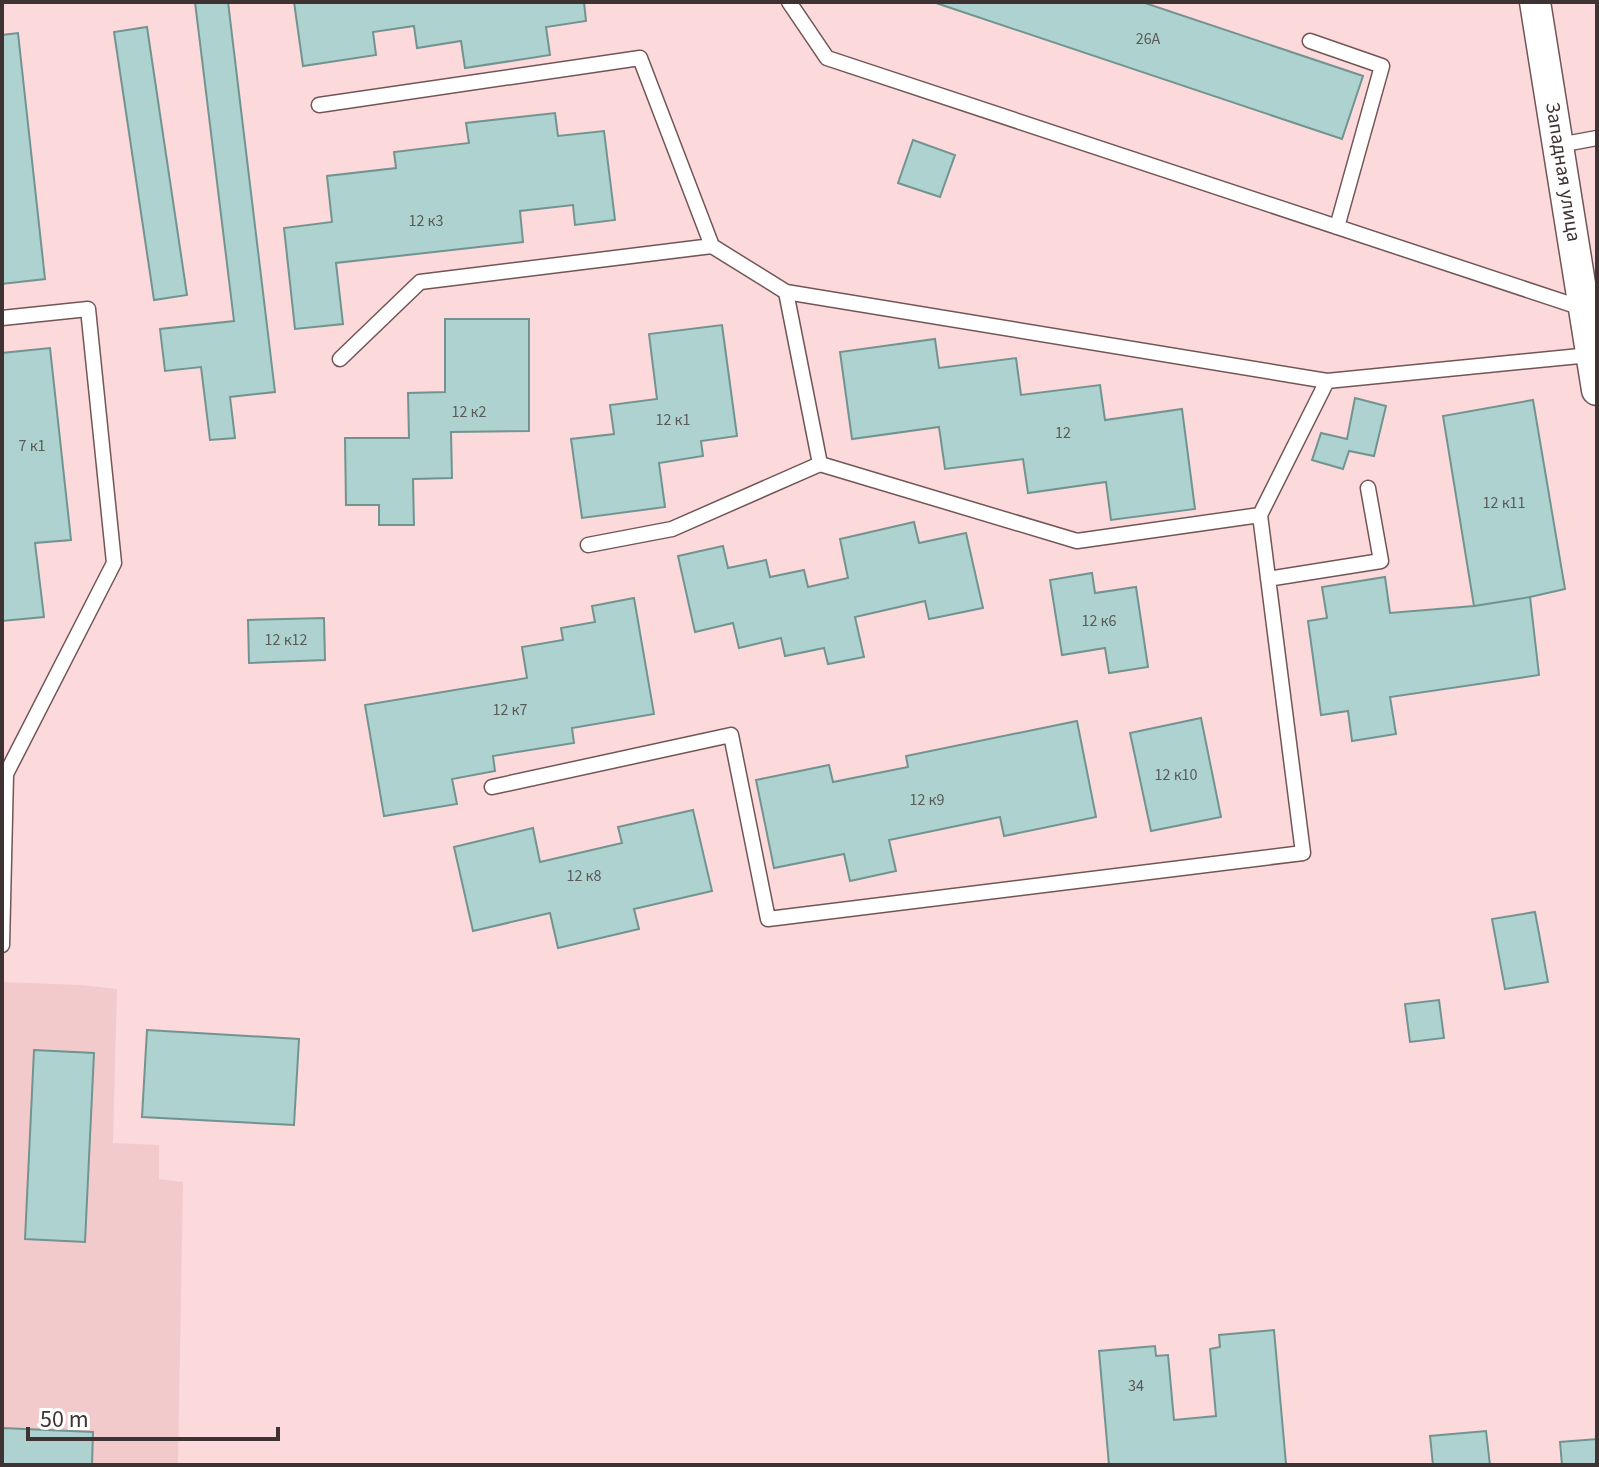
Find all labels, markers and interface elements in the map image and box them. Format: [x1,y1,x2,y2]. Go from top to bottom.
house number: 26А [1136,28,1161,50]
street label: Западная улица [1538,100,1588,244]
house number: 12 к3 [409,210,444,232]
house number: 12 к2 [452,401,487,423]
house number: 12 к1 [656,409,691,431]
house number: 12 [1055,422,1071,444]
house number: 7 к1 [18,435,46,457]
house number: 12 к11 [1483,492,1526,514]
house number: 12 к6 [1082,610,1117,632]
house number: 12 к12 [265,629,308,651]
house number: 12 к7 [493,699,528,721]
house number: 12 к10 [1155,764,1198,786]
house number: 12 к9 [910,789,945,811]
house number: 12 к8 [567,865,602,887]
house number: 34 [1128,1375,1144,1397]
scale bar [28,1391,278,1441]
text: 50 m [40,1402,89,1437]

